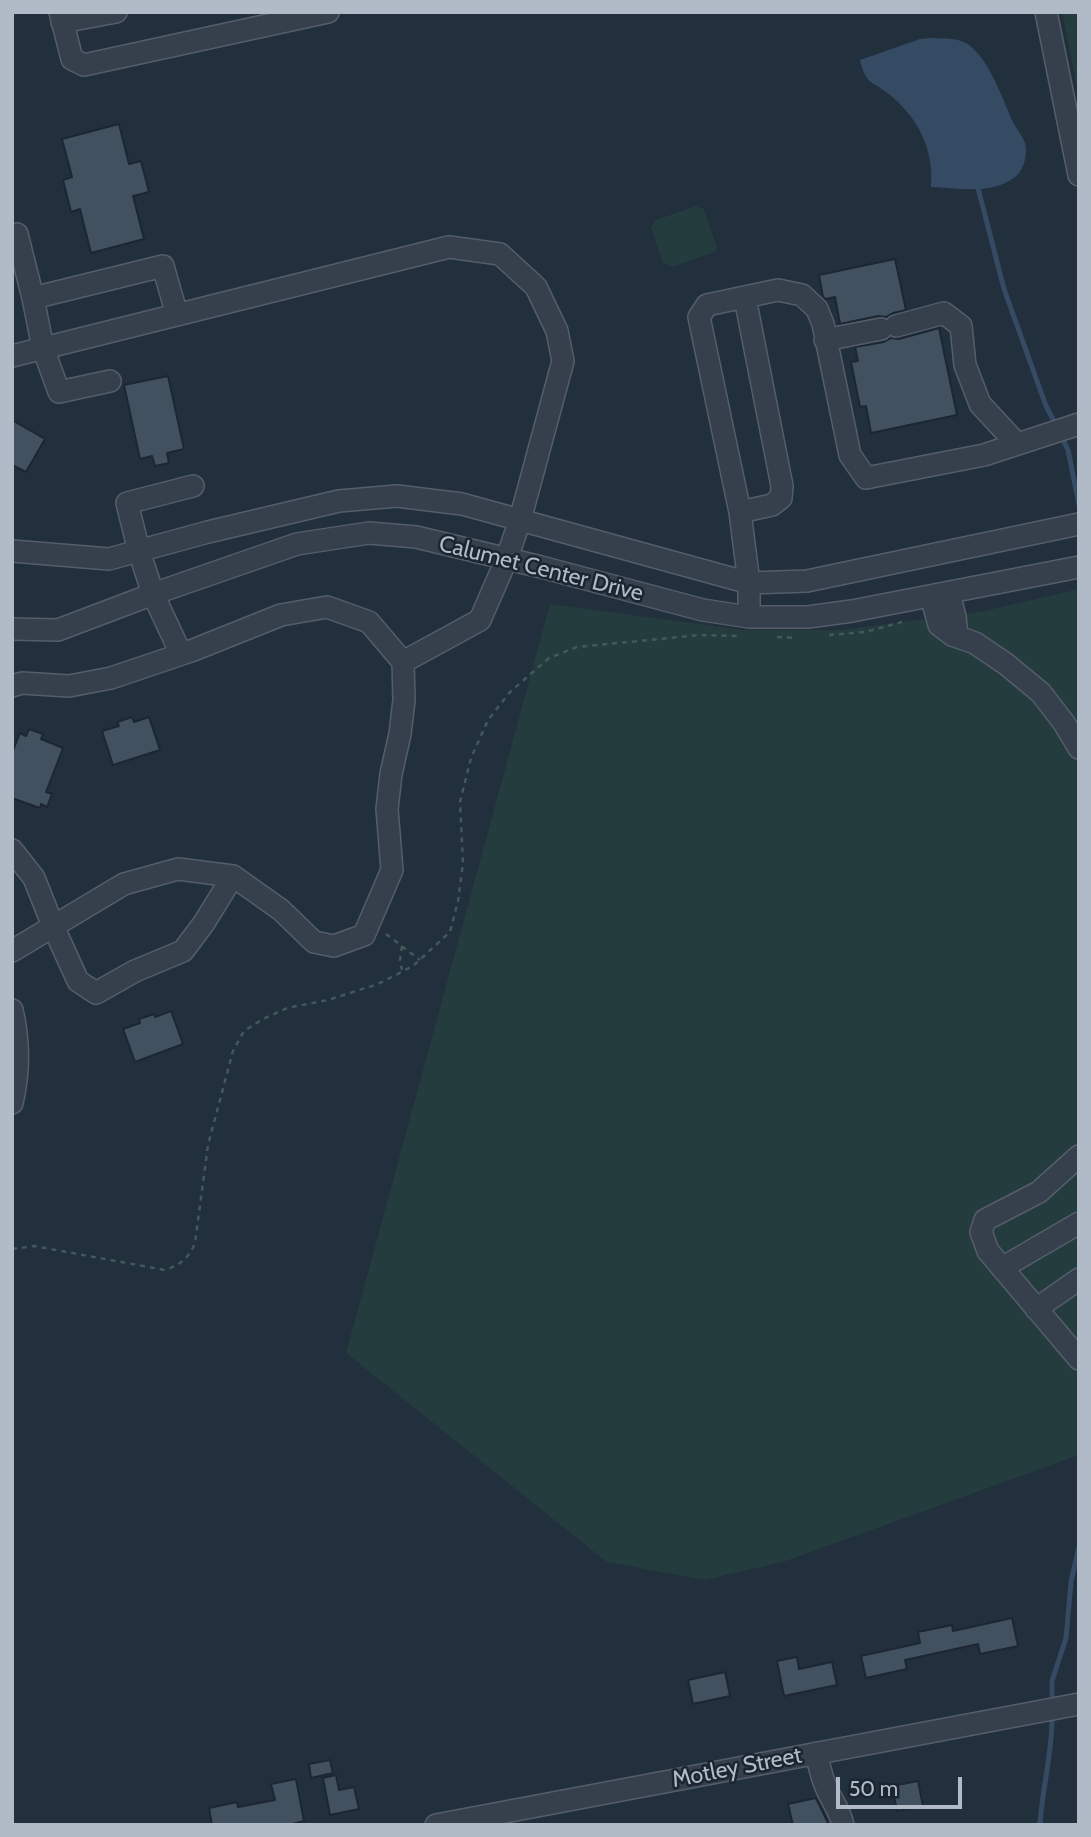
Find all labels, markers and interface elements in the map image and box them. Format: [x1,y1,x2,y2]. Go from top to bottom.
street label: Calumet Center Drive [436,530,646,608]
street label: Motley Street [670,1742,804,1794]
scale bar [839,1764,965,1808]
text: 50 m [849,1776,898,1801]

